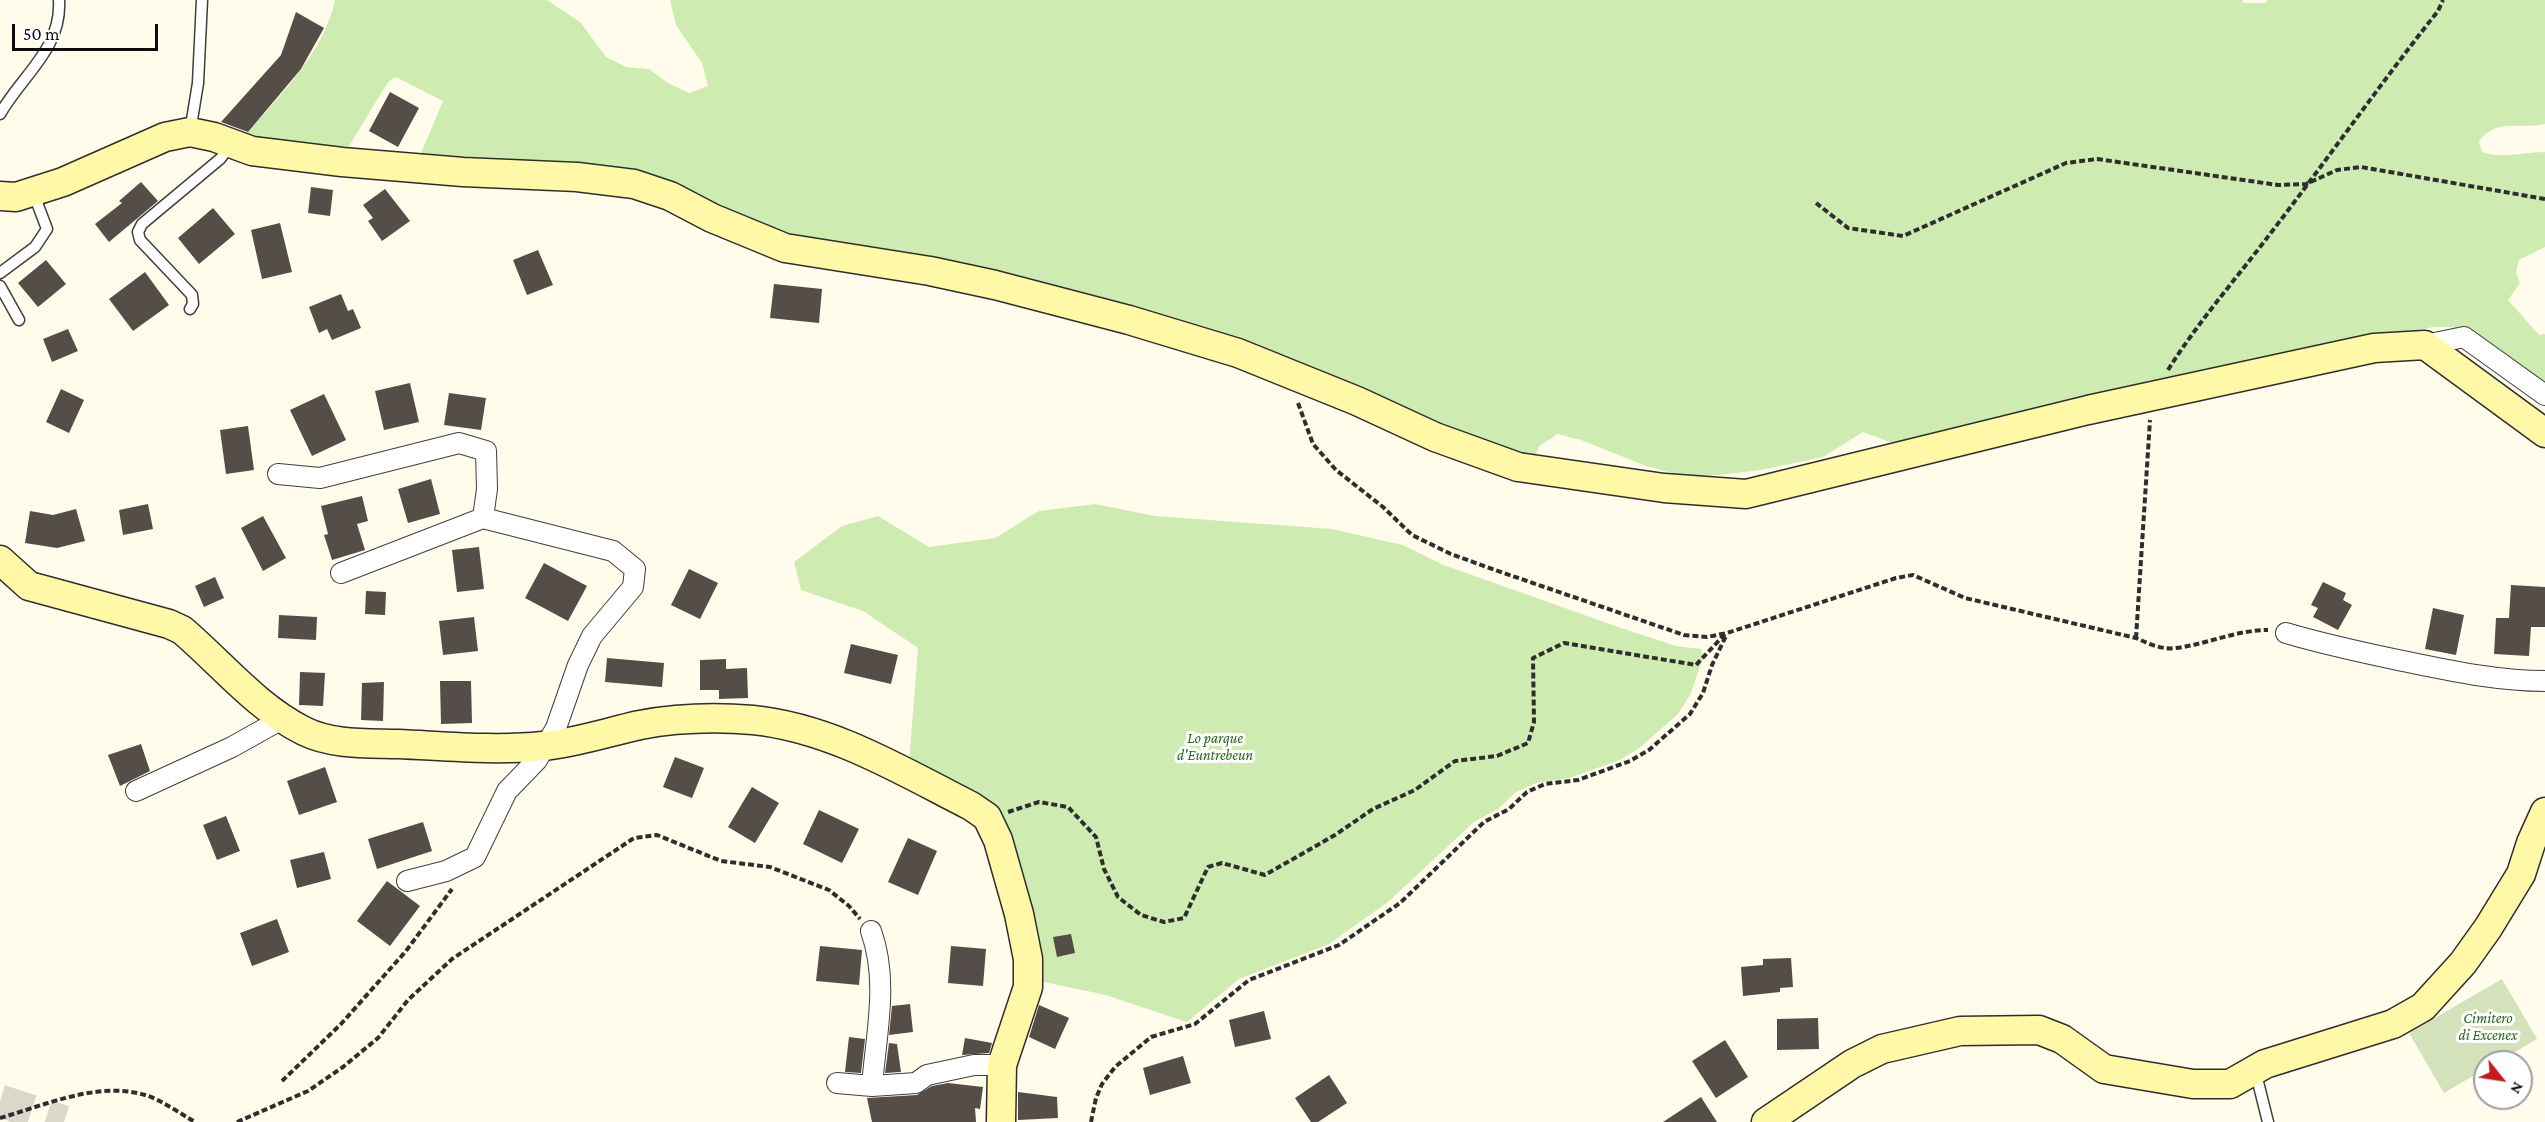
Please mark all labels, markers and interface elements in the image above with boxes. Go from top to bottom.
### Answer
scale bar [15,12,160,50]
text: 50 m [23,24,60,44]
park label: Lo parque d'Euntrebeun [1177,729,1253,764]
park label: Cimitero di Excenex [2459,1009,2517,1044]
north arrow [2473,1050,2533,1110]
text: N [2507,1079,2527,1097]

